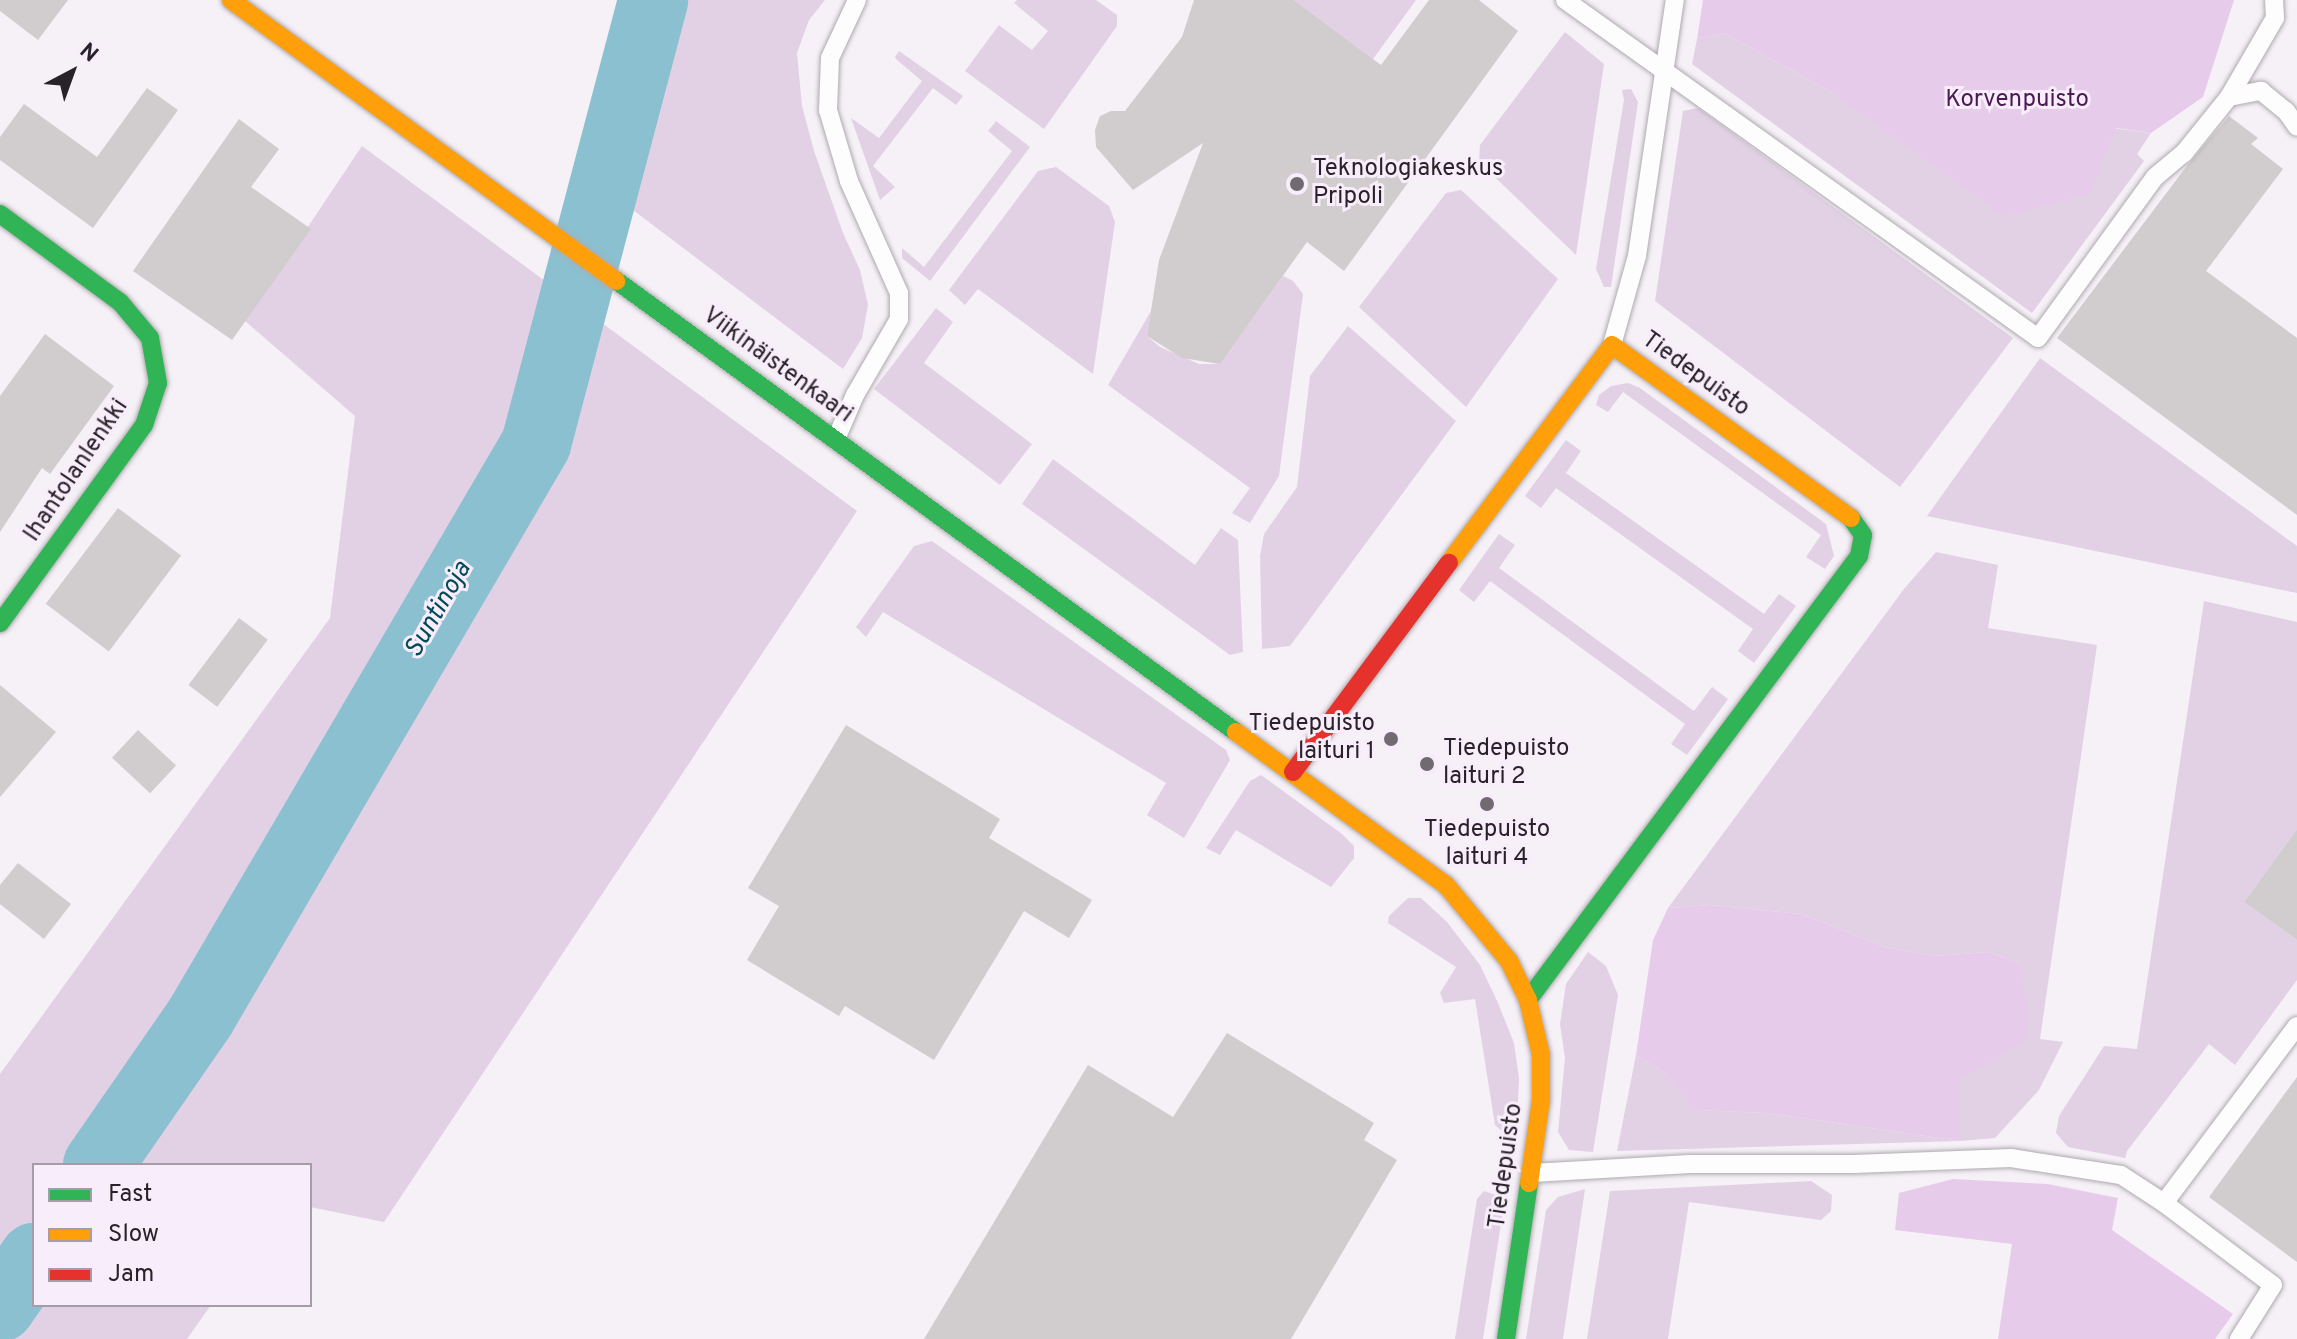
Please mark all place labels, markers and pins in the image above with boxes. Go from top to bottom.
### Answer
place label: Teknologiakeskus Pripoli [1313,156,1503,212]
marker: Teknologiakeskus Pripoli [1288,175,1306,193]
place label: Tiedepuisto laituri 1 [1249,711,1375,767]
marker: Tiedepuisto laituri 1 [1382,730,1400,748]
place label: Tiedepuisto laituri 2 [1443,736,1569,792]
marker: Tiedepuisto laituri 2 [1418,755,1436,773]
marker: Tiedepuisto laituri 4 [1478,795,1496,813]
place label: Tiedepuisto laituri 4 [1424,817,1550,873]

